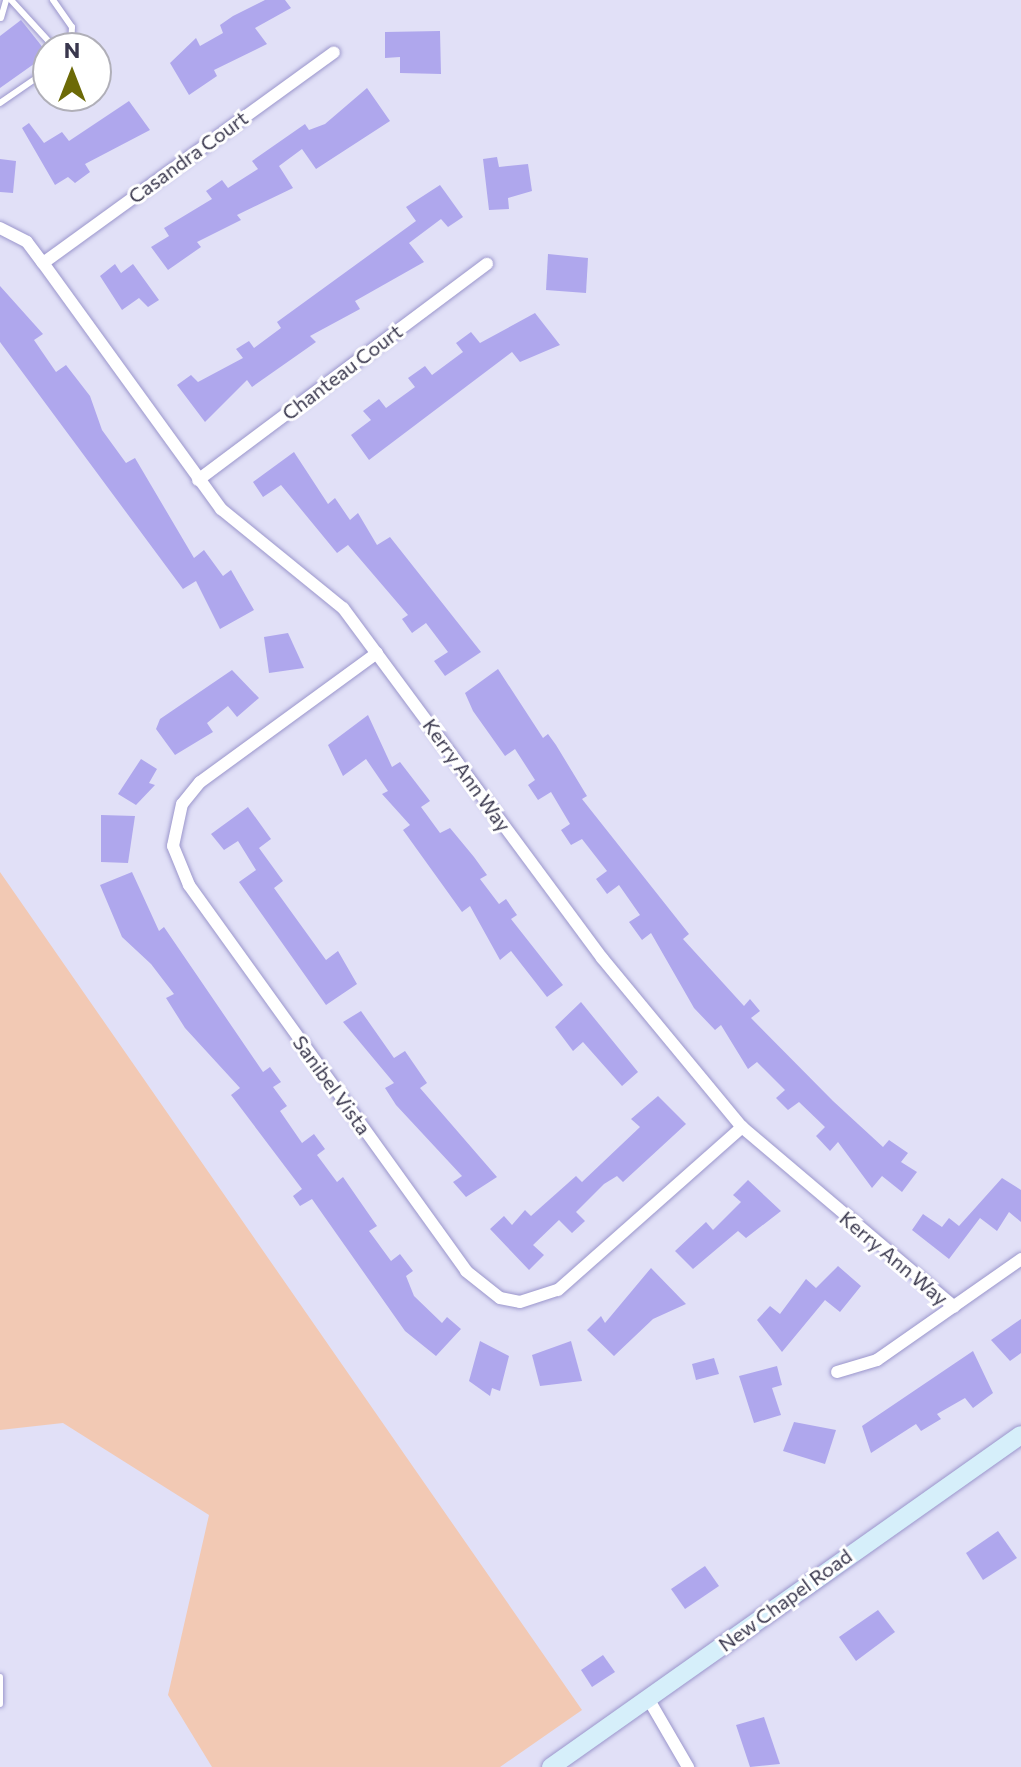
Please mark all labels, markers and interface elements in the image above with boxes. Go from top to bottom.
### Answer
north arrow [32,32,112,112]
text: N [64,36,80,63]
street label: Casandra Court [124,106,252,208]
street label: Chanteau Court [277,319,407,425]
street label: Kerry Ann Way [418,714,516,836]
street label: Sanibel Vista [288,1031,376,1139]
street label: Kerry Ann Way [835,1206,953,1310]
street label: New Chapel Road [714,1544,856,1656]

